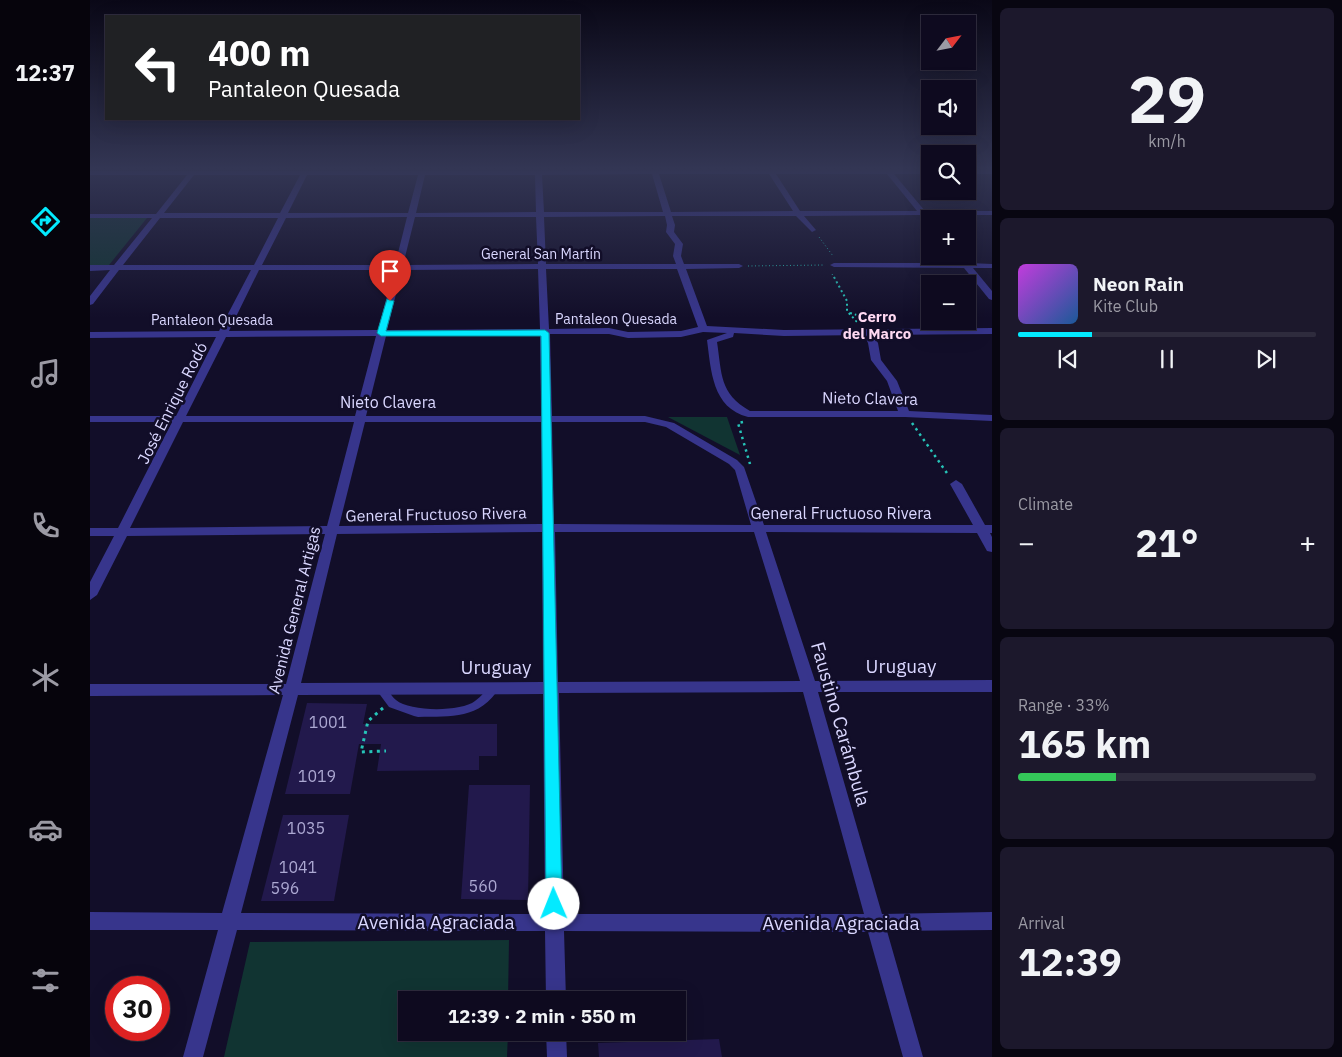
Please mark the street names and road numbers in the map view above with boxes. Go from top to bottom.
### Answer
street label: General San Martín [481,245,601,263]
street label: Pantaleon Quesada [555,310,678,328]
street label: Pantaleon Quesada [151,311,274,329]
street label: José Enrique Rodó [133,339,211,467]
street label: Nieto Clavera [822,387,919,409]
street label: Nieto Clavera [340,392,436,412]
street label: General Fructuoso Rivera [345,502,527,526]
street label: General Fructuoso Rivera [750,503,932,523]
street label: Avenida General Artigas [263,524,325,696]
street label: Faustino Carámbula [806,639,876,809]
street label: Uruguay [866,654,937,678]
street label: Uruguay [461,655,532,679]
street label: Avenida Agraciada [357,910,515,934]
street label: Avenida Agraciada [762,911,920,935]

